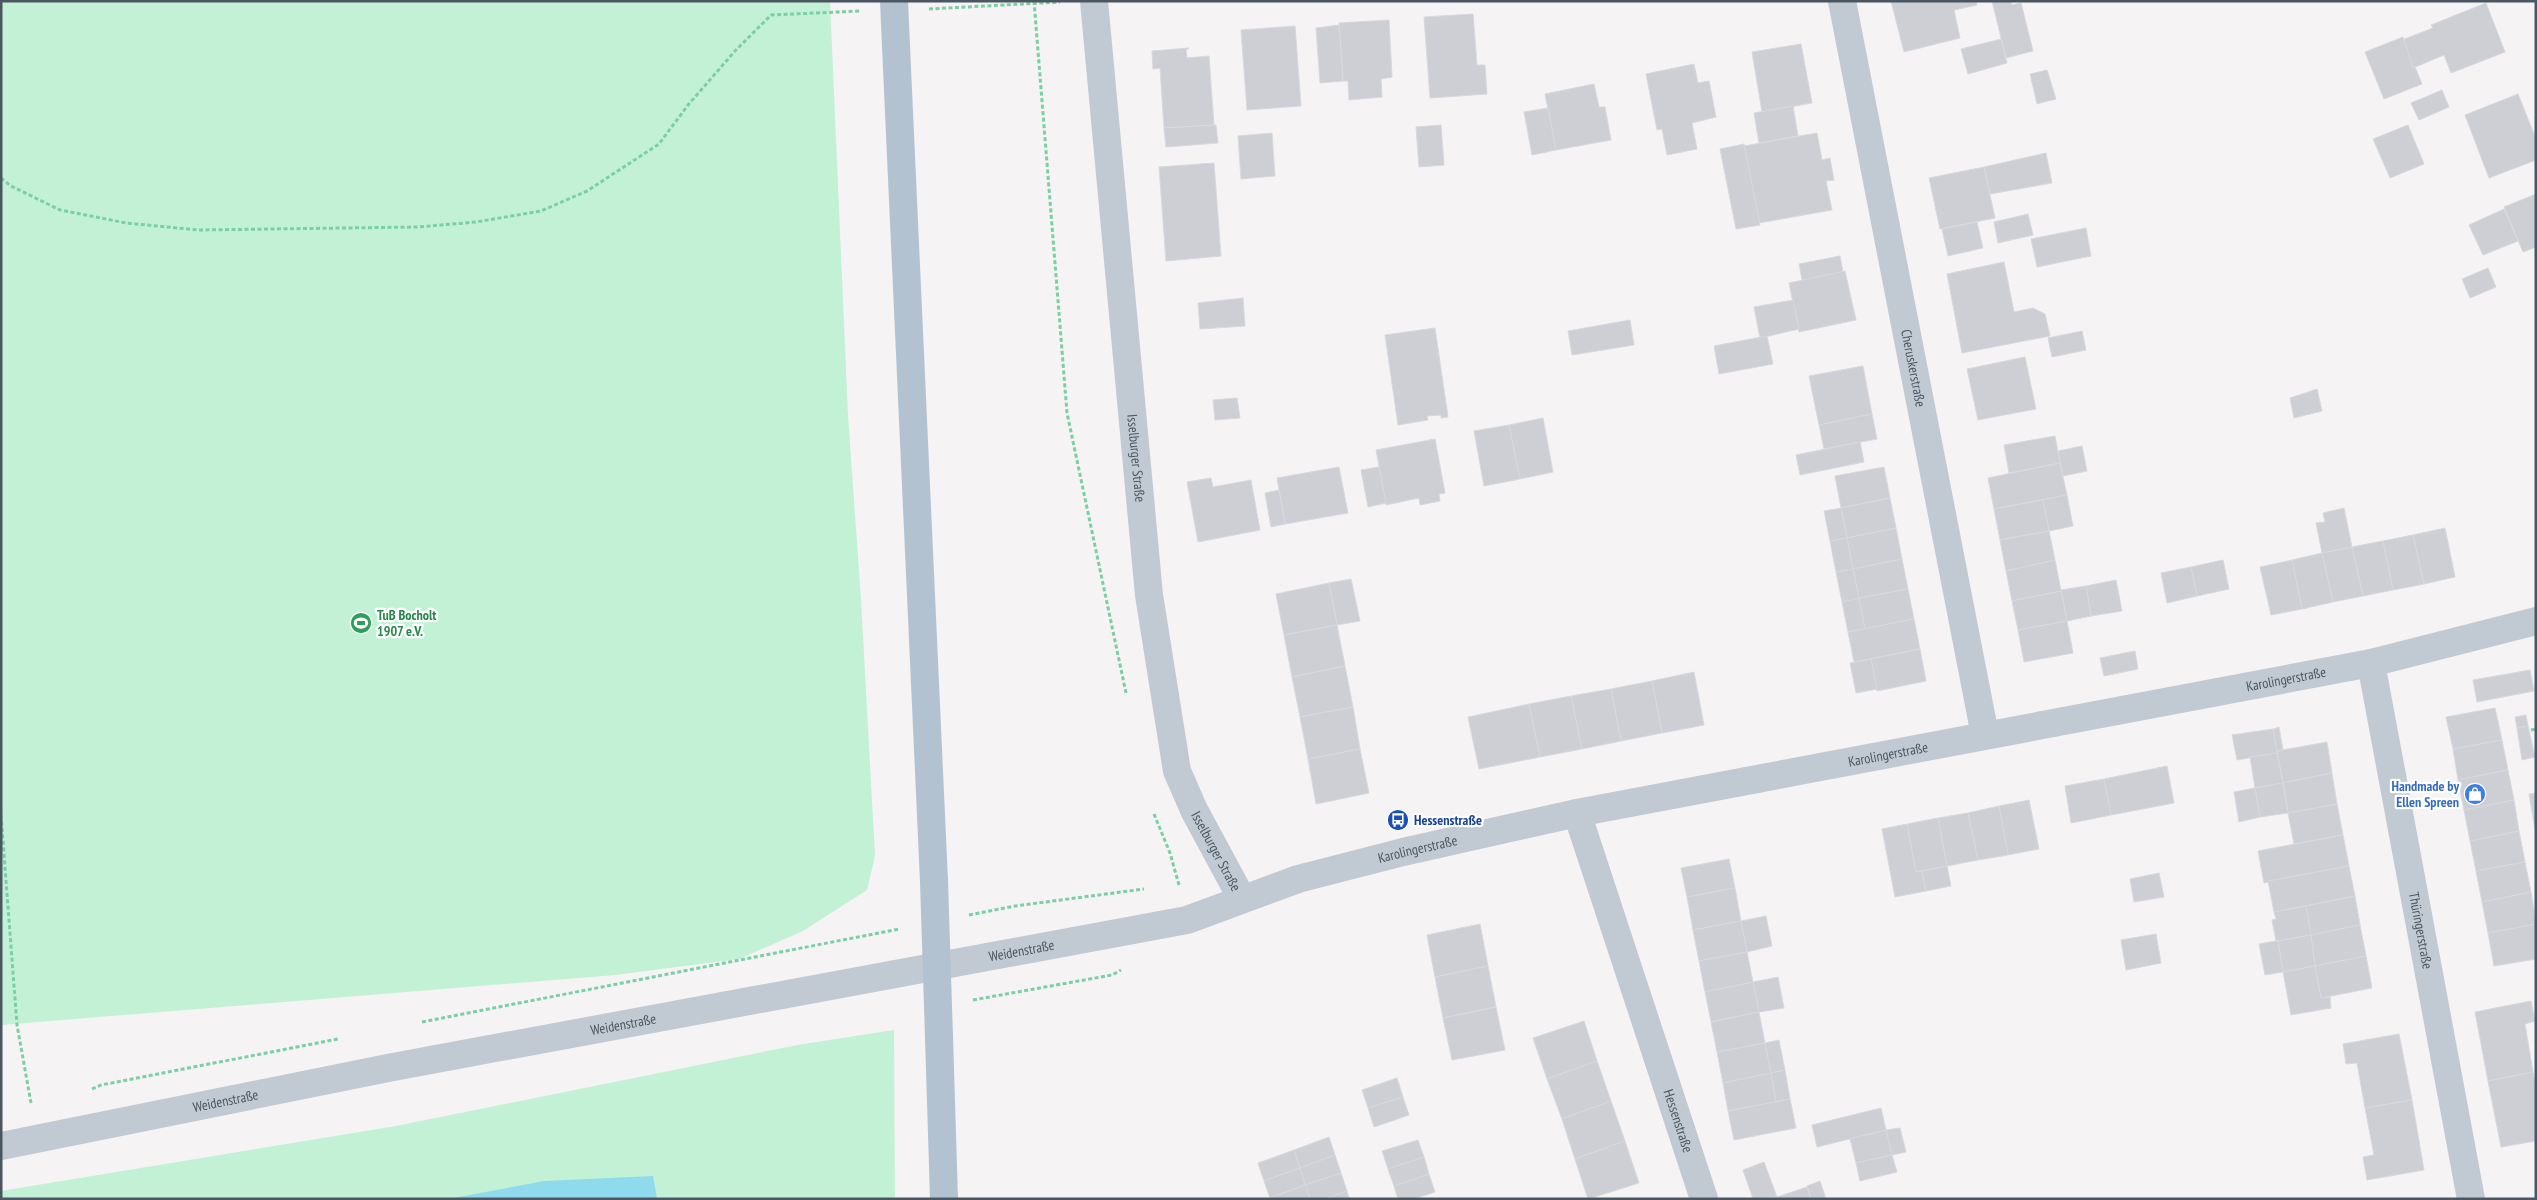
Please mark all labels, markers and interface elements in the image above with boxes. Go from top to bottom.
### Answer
street label: Cheruskerstraße [1897,328,1930,409]
street label: Isselburger Straße [1123,413,1149,503]
place label: TuB Bocholt 1907 e.V. [377,606,436,640]
sports icon: TuB Bocholt 1907 e.V. [349,611,373,635]
street label: Karolingerstraße [2245,663,2328,695]
street label: Karolingerstraße [1847,738,1930,771]
place label: Handmade by Ellen Spreen [2391,777,2459,811]
shop icon: Handmade by Ellen Spreen [2463,782,2487,806]
street label: Isselburger Straße [1187,808,1245,894]
bus stop icon: Hessenstraße [1386,808,1410,832]
place label: Hessenstraße [1414,811,1482,829]
street label: Karolingerstraße [1376,831,1459,867]
street label: Thüringerstraße [2405,890,2437,971]
street label: Weidenstraße [987,936,1056,966]
street label: Weidenstraße [589,1009,658,1039]
street label: Weidenstraße [191,1085,260,1116]
street label: Hessenstraße [1659,1087,1697,1155]

